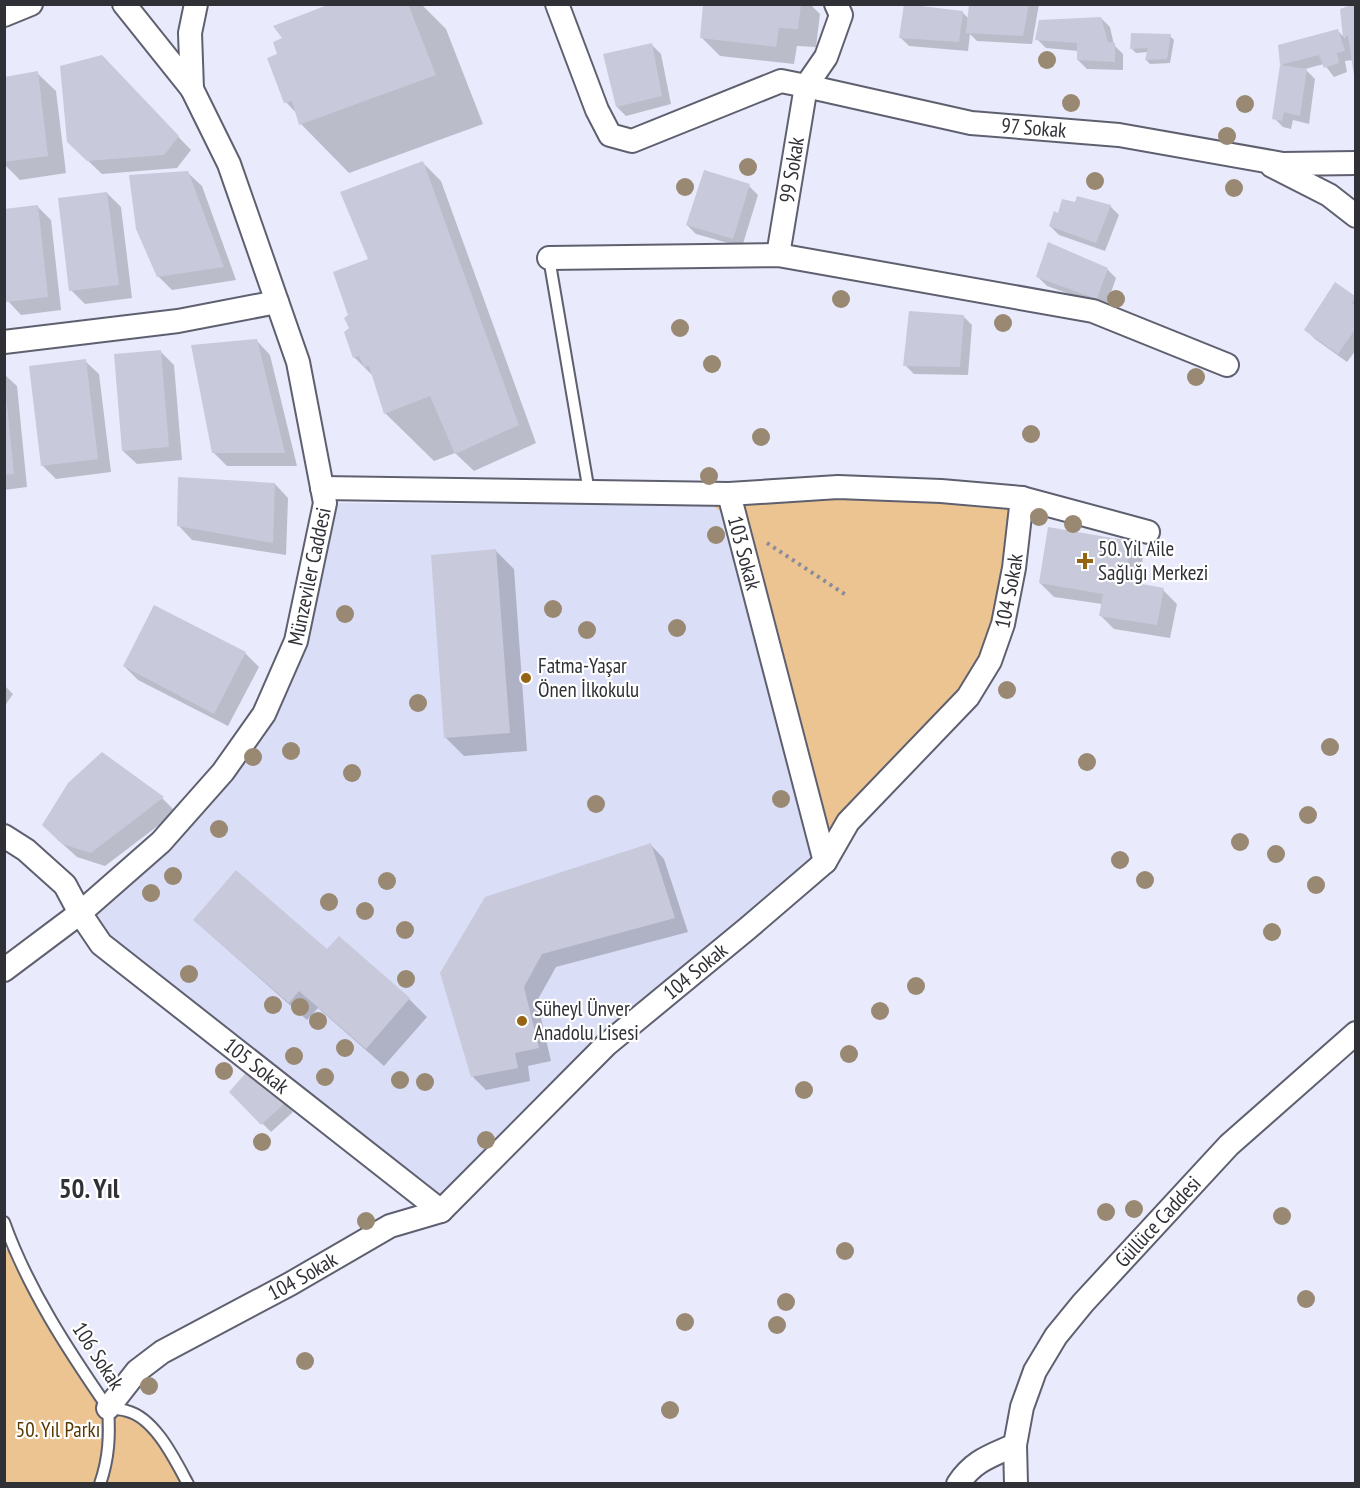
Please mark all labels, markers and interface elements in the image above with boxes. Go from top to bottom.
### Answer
street label: 97 Sokak [1000,111,1067,144]
street label: 99 Sokak [773,135,810,205]
street label: Münzeviler Caddesi [281,505,337,648]
street label: 103 Sokak [722,513,767,593]
place label: 50. Yıl Aile Sağlığı Merkezi [1098,535,1208,586]
street label: 104 Sokak [988,552,1029,631]
marker: 50. Yıl Aile Sağlığı Merkezi [1076,552,1094,570]
place label: Fatma-Yaşar Önen İlkokulu [538,652,639,703]
marker: Fatma-Yaşar Önen İlkokulu [519,671,533,685]
street label: 104 Sokak [657,936,733,1005]
place label: Süheyl Ünver Anadolu Lisesi [534,995,639,1046]
marker: Süheyl Ünver Anadolu Lisesi [515,1014,529,1028]
street label: 105 Sokak [218,1032,295,1099]
street label: Güllüce Caddesi [1109,1170,1207,1273]
district label: 50. Yıl [59,1171,120,1205]
street label: 104 Sokak [263,1246,342,1306]
street label: 106 Sokak [67,1317,130,1395]
park label: 50. Yıl Parkı [16,1416,100,1443]

